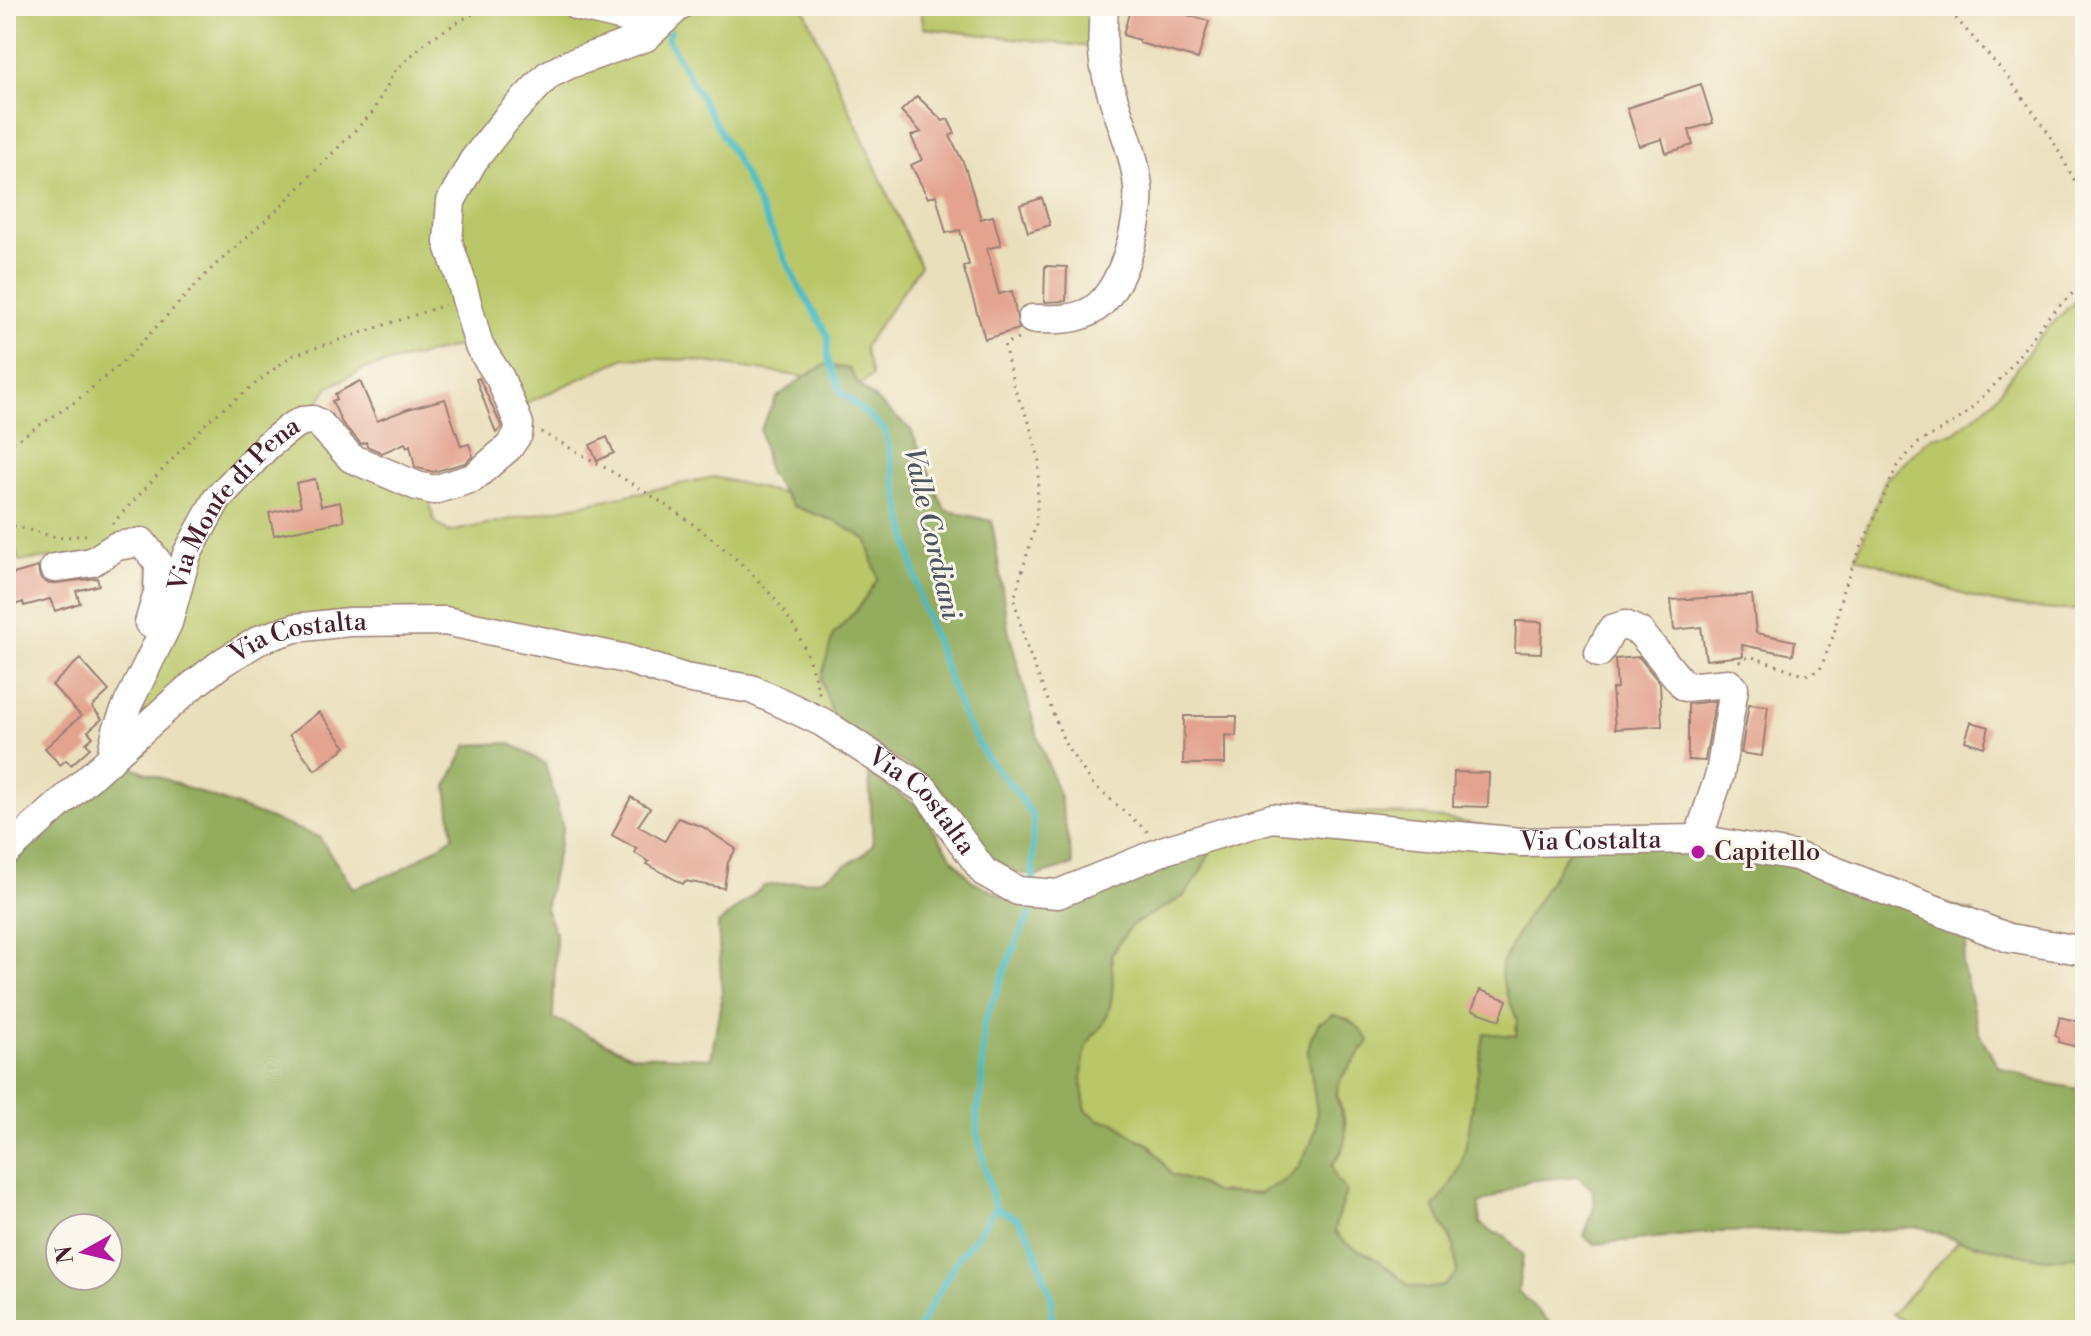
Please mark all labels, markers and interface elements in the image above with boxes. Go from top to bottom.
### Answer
street label: Via Monte di Pena [161,409,306,596]
water label: Valle Cordiani [895,445,969,624]
street label: Via Costalta [223,606,368,671]
street label: Via Costalta [861,740,983,862]
street label: Via Costalta [1519,824,1663,858]
place label: Capitello [1714,836,1820,868]
marker: Capitello [1689,843,1707,861]
north arrow [44,1212,124,1292]
text: N [51,1243,80,1265]

